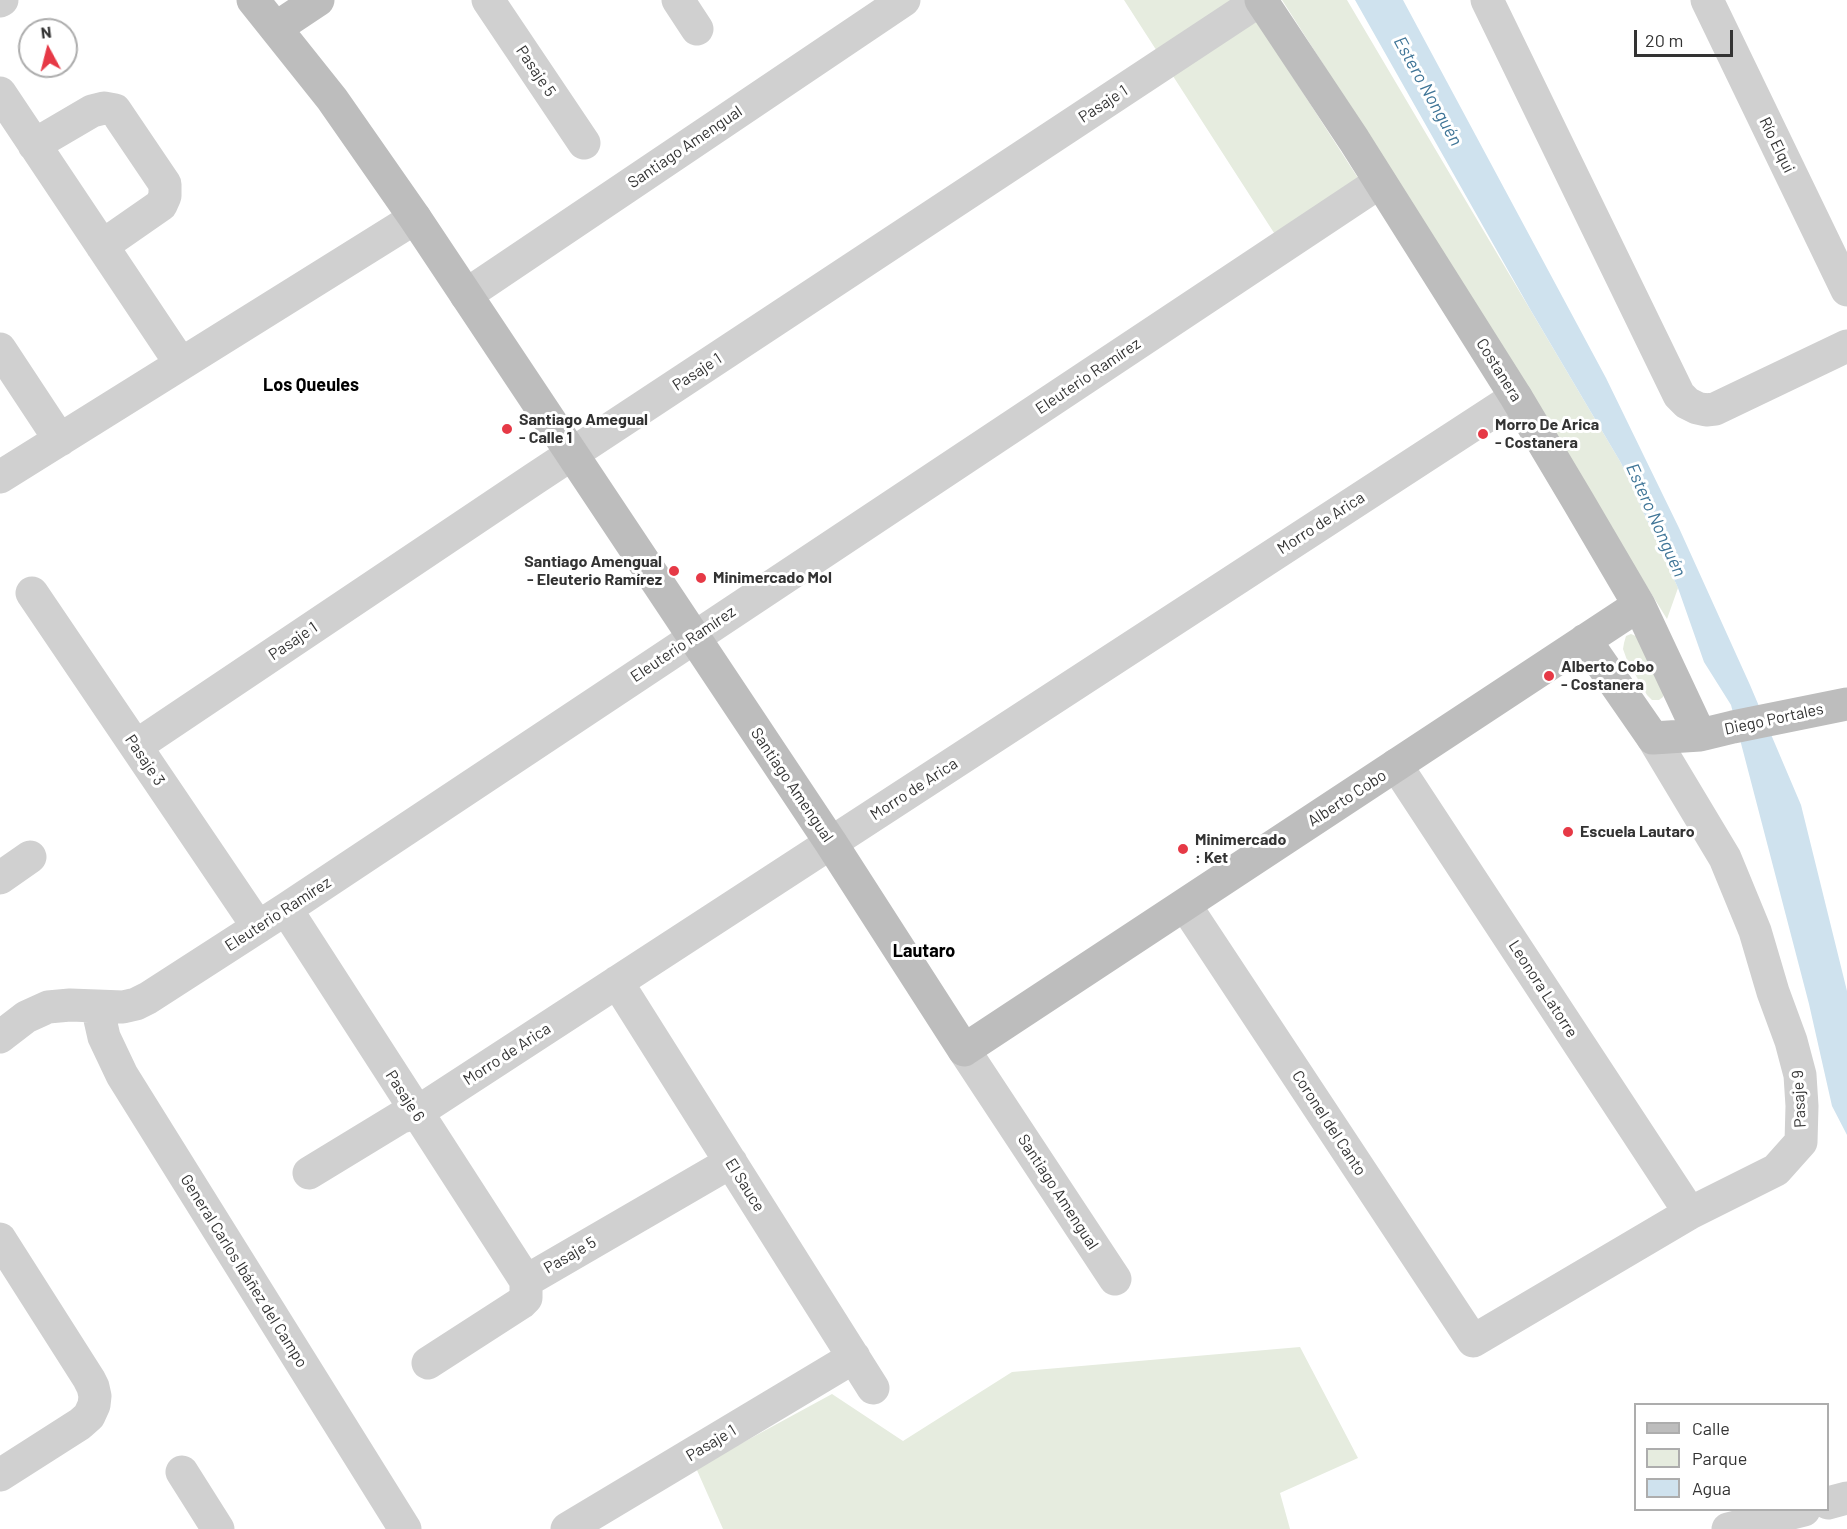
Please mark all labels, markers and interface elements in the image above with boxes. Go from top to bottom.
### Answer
north arrow [18,18,78,78]
scale bar [1637,18,1736,56]
text: N [40,22,52,42]
text: 20 m [1645,29,1683,51]
water label: Estero Nonguén [1389,33,1467,149]
street label: Pasaje 5 [512,42,560,100]
street label: Pasaje 1 [1075,81,1131,127]
street label: Santiago Amengual [624,102,746,192]
street label: Río Elqui [1755,114,1799,176]
street label: Eleuterio Ramírez [1032,334,1144,418]
street label: Costanera [1472,335,1526,405]
street label: Pasaje 1 [669,349,725,395]
district label: Los Queules [263,374,359,396]
place label: Santiago Amegual - Calle 1 [519,410,648,448]
place label: Morro De Arica - Costanera [1495,415,1599,453]
marker: Santiago Amegual - Calle 1 [500,422,514,436]
marker: Morro De Arica - Costanera [1476,427,1490,441]
water label: Estero Nonguén [1621,460,1691,580]
street label: Morro de Arica [1274,488,1368,558]
place label: Santiago Amengual - Eleuterio Ramírez [524,552,662,590]
marker: Santiago Amengual - Eleuterio Ramírez [667,564,681,578]
place label: Minimercado Mol [713,568,832,588]
marker: Minimercado Mol [694,571,708,585]
street label: Eleuterio Ramírez [627,602,739,686]
street label: Pasaje 1 [265,618,321,664]
place label: Alberto Cobo - Costanera [1561,657,1654,695]
marker: Alberto Cobo - Costanera [1542,669,1556,683]
street label: Diego Portales [1723,699,1825,739]
street label: Santiago Amengual [747,724,837,846]
street label: Pasaje 3 [121,731,169,789]
street label: Morro de Arica [867,754,961,824]
street label: Alberto Cobo [1304,765,1390,831]
place label: Escuela Lautaro [1580,822,1695,842]
marker: Escuela Lautaro [1561,825,1575,839]
place label: Minimercado : Ket [1195,830,1286,868]
marker: Minimercado : Ket [1176,842,1190,856]
street label: Eleuterio Ramírez [221,873,335,955]
street label: Leonora Latorre [1504,937,1582,1041]
district label: Lautaro [893,940,955,962]
street label: Morro de Arica [460,1019,554,1089]
street label: Pasaje 6 [381,1067,429,1125]
street label: Coronel del Canto [1288,1067,1370,1179]
street label: Pasaje 9 [1788,1070,1810,1128]
street label: Santiago Amengual [1014,1131,1102,1253]
street label: El Sauce [721,1155,769,1215]
street label: General Carlos Ibáñez del Campo [176,1171,312,1371]
street label: Pasaje 5 [540,1232,600,1278]
legend [1634,1403,1829,1511]
text: Calle [1692,1417,1730,1439]
street label: Pasaje 1 [683,1421,739,1465]
text: Parque [1692,1447,1747,1469]
text: Agua [1692,1477,1731,1499]

